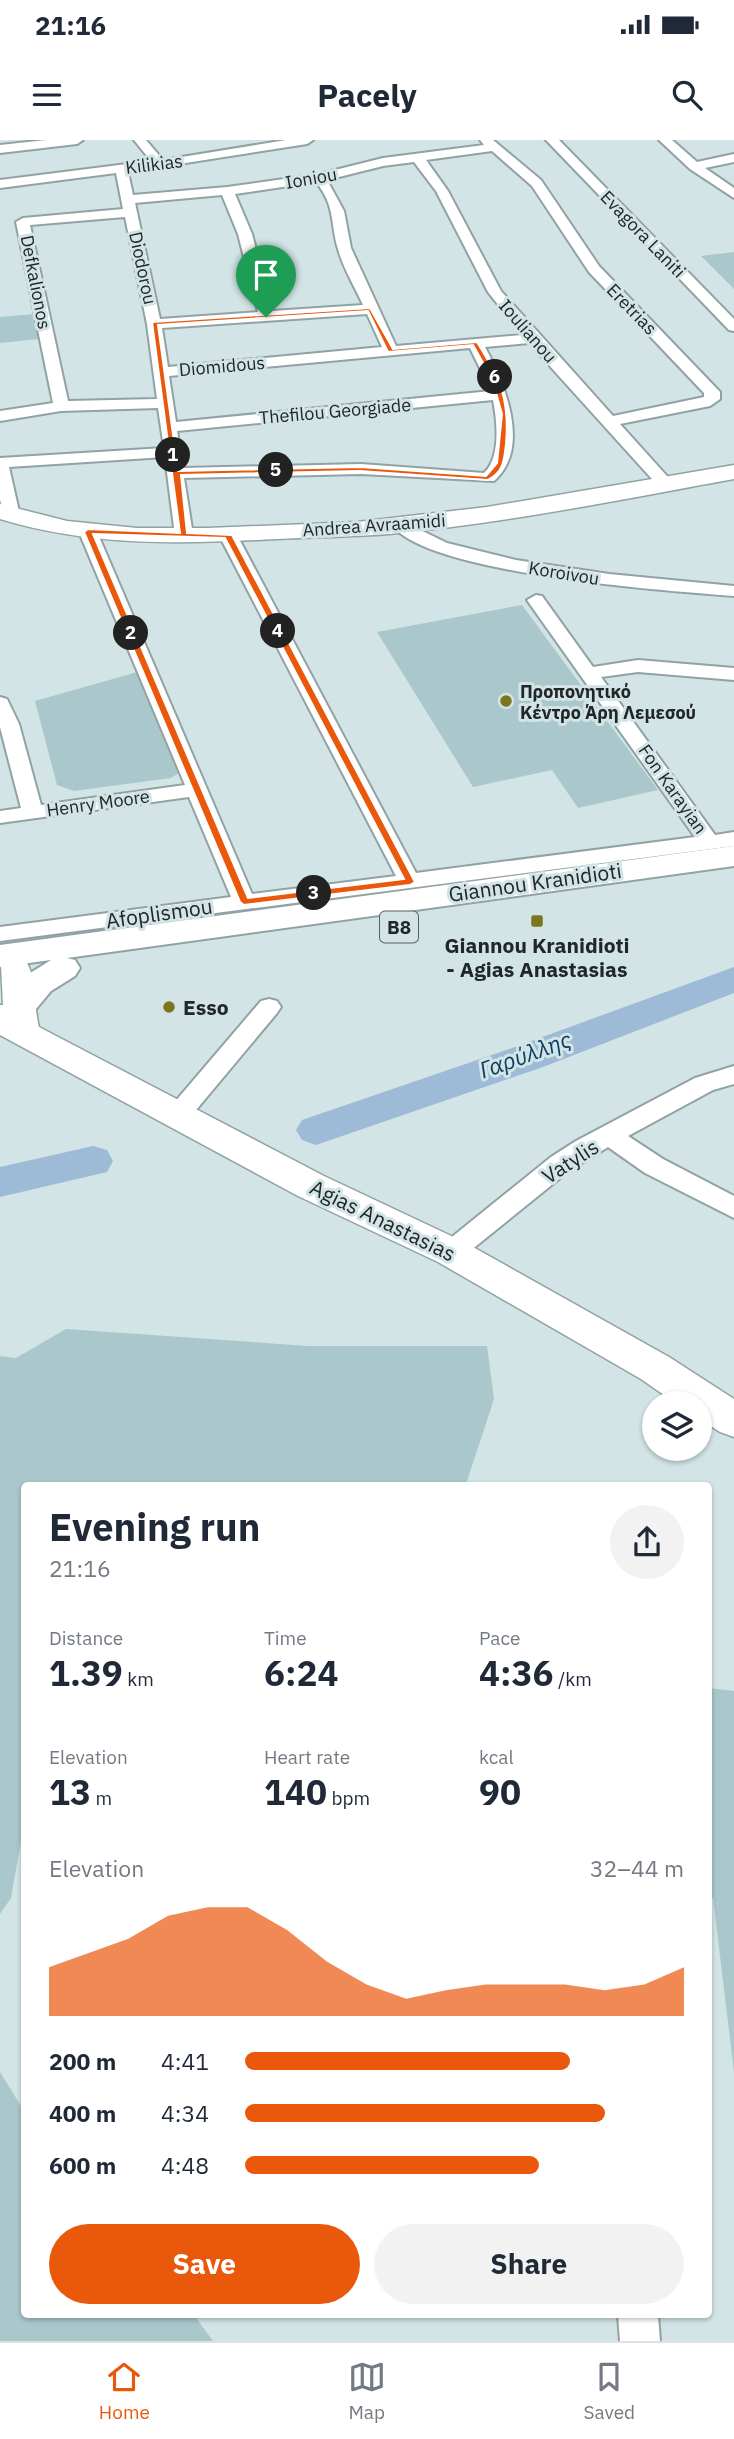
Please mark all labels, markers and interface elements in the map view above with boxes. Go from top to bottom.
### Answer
text: 21:16 [35,8,106,42]
text: Pacely [317,74,417,116]
icon: menu [28,76,66,114]
icon: search [668,76,706,114]
street label: Kilikias [124,149,184,179]
street label: Ioniou [283,162,339,194]
street label: Evagora Laniti [596,185,690,283]
street label: Diodorou [124,229,162,307]
street label: Defkalionos [16,233,56,331]
pin [236,245,296,317]
icon: arrive [247,256,285,294]
street label: Eretrias [602,278,662,340]
street label: Ioulianou [494,294,562,368]
street label: Diomidous [178,351,266,381]
pin: 6 [477,359,512,394]
text: 6 [489,364,500,388]
street label: Thefilou Georgiade [258,393,412,429]
pin: 1 [156,438,190,472]
text: 1 [167,442,178,466]
pin: 5 [258,452,294,488]
text: 5 [270,457,281,481]
street label: Andrea Avraamidi [302,509,446,541]
street label: Koroivou [527,556,601,590]
pin: 4 [260,614,296,648]
pin: 2 [114,616,148,650]
text: 4 [272,618,283,642]
text: 2 [125,620,136,644]
place label: Προπονητικό Κέντρο Άρη Λεμεσού [520,680,696,724]
marker: Προπονητικό Κέντρο Άρη Λεμεσού [498,693,514,709]
street label: Fon Karayian [634,740,712,838]
street label: Henry Moore [45,784,151,822]
street label: Giannou Kranidioti [447,856,623,908]
pin: 3 [296,876,332,910]
text: 3 [308,880,319,904]
street label: Afoplismou [104,892,214,934]
road number: B8 [380,912,418,942]
marker: Giannou Kranidioti - Agias Anastasias [529,913,545,929]
place label: Giannou Kranidioti - Agias Anastasias [444,931,630,983]
place label: Esso [183,993,229,1021]
marker: Esso [161,999,177,1015]
water label: Γαρύλλης [475,1023,575,1084]
street label: Vatylis [536,1132,604,1190]
street label: Agias Anastasias [306,1173,460,1267]
map controls [642,1391,712,1461]
button: layers [642,1391,712,1461]
text: Evening run [49,1502,260,1551]
button: share [610,1505,684,1579]
text: 21:16 [49,1553,111,1583]
text: Distance [49,1626,123,1650]
text: Time [264,1626,307,1650]
text: Pace [479,1626,520,1650]
text: 1.39 [49,1650,123,1696]
text: 6:24 [264,1650,339,1696]
text: 4:36 [479,1650,554,1696]
text: km [123,1667,154,1691]
text: /km [554,1667,592,1691]
text: Elevation [49,1745,128,1769]
text: Heart rate [264,1745,350,1769]
text: kcal [479,1745,514,1769]
text: 13 [49,1769,91,1815]
text: 140 [264,1769,327,1815]
text: 90 [479,1769,521,1815]
text: m [91,1786,112,1810]
text: bpm [327,1786,370,1810]
text: Elevation [49,1853,144,1883]
text: 32–44 m [590,1853,684,1883]
text: 200 m [49,2046,116,2076]
text: 4:41 [161,2046,209,2076]
text: 400 m [49,2098,116,2128]
text: 4:34 [161,2098,209,2128]
text: 600 m [49,2150,116,2180]
text: 4:48 [161,2150,209,2180]
button: Save [49,2224,360,2304]
button: Share [374,2224,684,2304]
tab: Home [99,2358,150,2424]
tab: Map [348,2358,386,2424]
tab: Saved [583,2358,635,2424]

